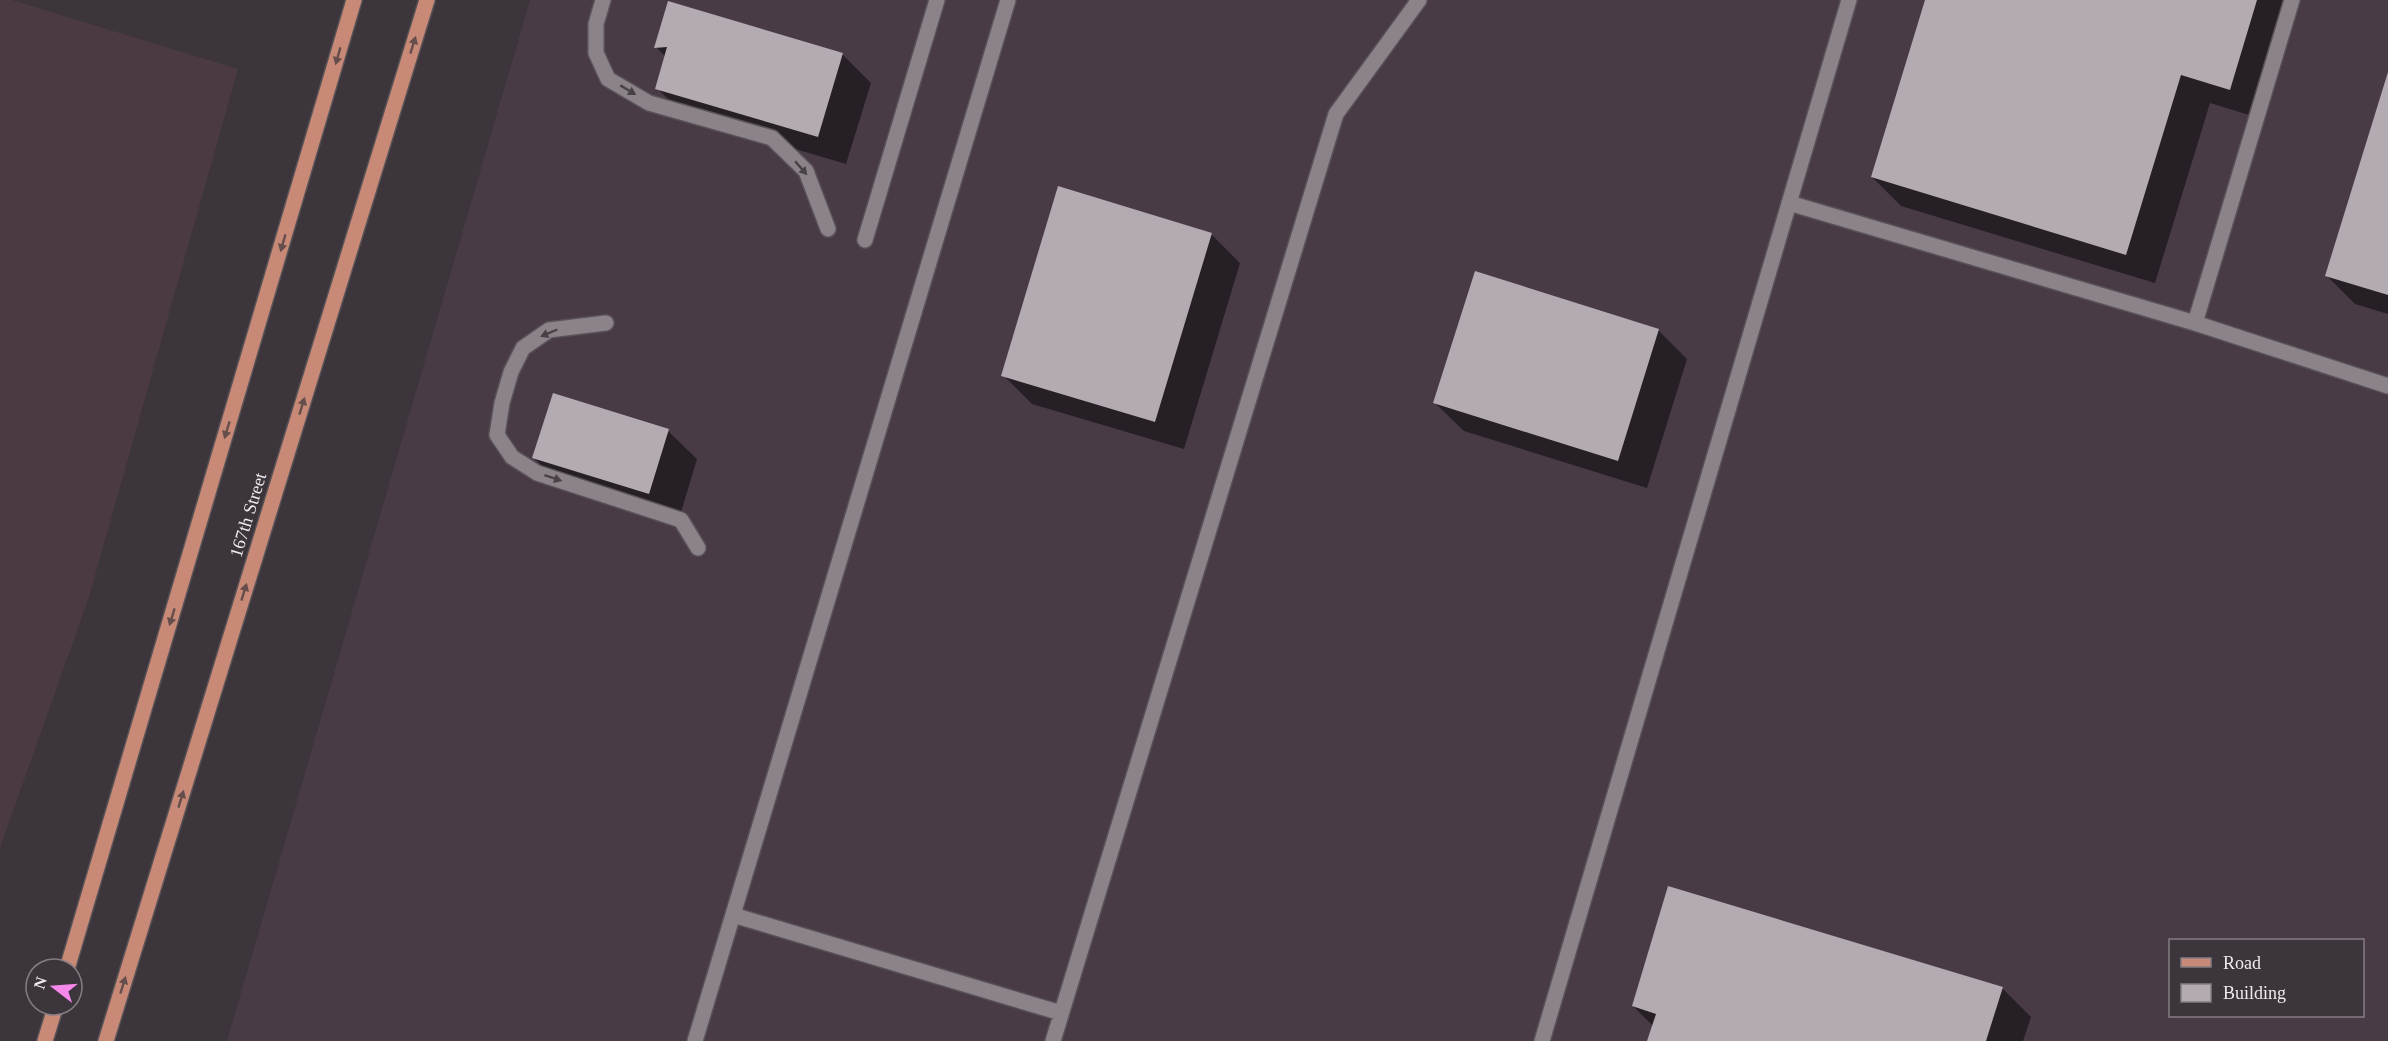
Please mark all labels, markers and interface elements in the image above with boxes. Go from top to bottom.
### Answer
one-way arrow [409,36,418,54]
one-way arrow [333,47,342,65]
one-way arrow [620,85,636,96]
one-way arrow [795,160,808,176]
one-way arrow [278,234,287,252]
one-way arrow [539,328,557,338]
one-way arrow [298,397,307,415]
one-way arrow [222,421,231,439]
street label: 167th Street [226,470,270,560]
one-way arrow [544,474,562,484]
one-way arrow [240,583,249,601]
one-way arrow [167,608,176,626]
one-way arrow [177,790,186,808]
legend [2169,939,2364,1017]
text: Road [2223,953,2261,973]
north arrow [24,957,84,1017]
text: N [30,974,50,991]
one-way arrow [119,976,128,994]
text: Building [2223,983,2286,1003]

